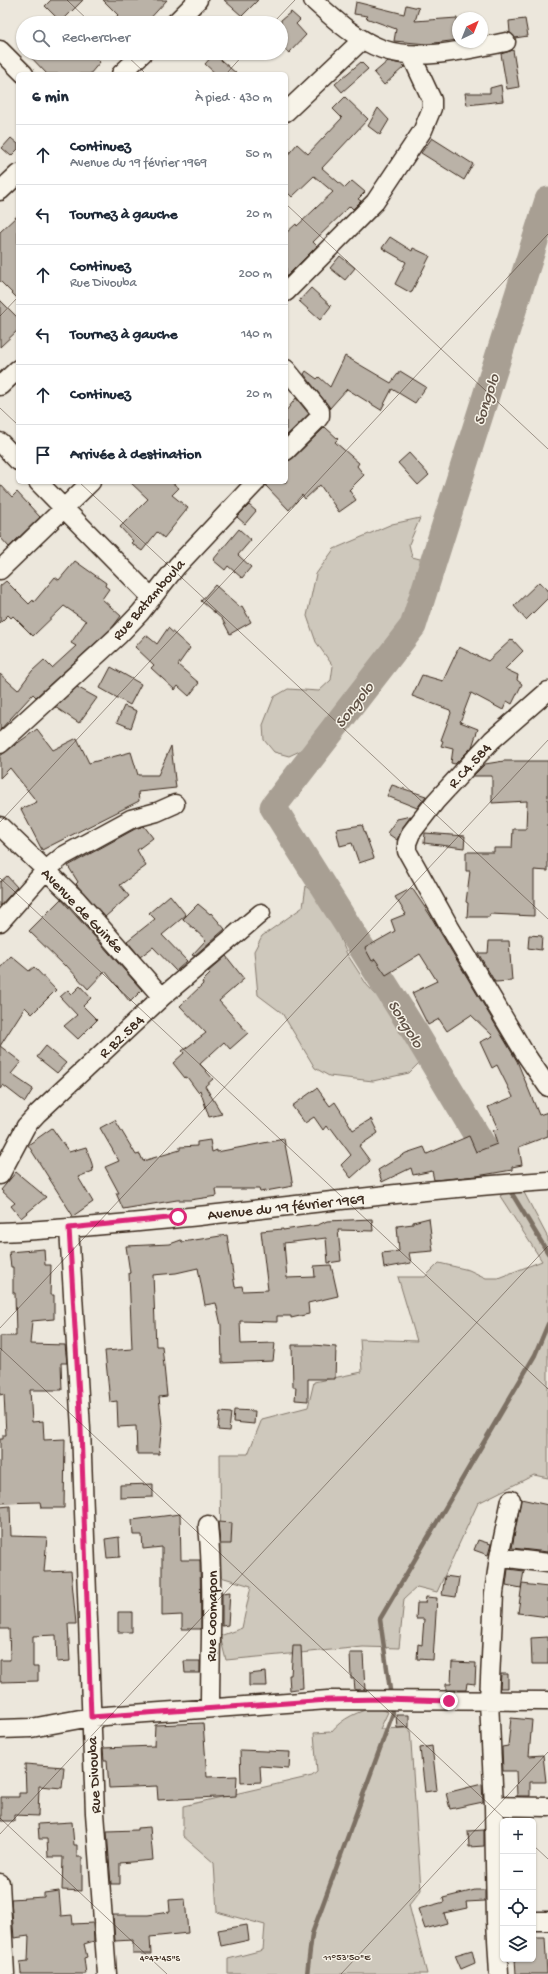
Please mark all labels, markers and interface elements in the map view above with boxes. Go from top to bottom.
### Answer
north arrow [452,12,488,48]
search box [16,16,288,60]
icon: search [30,27,52,49]
text: Rechercher [62,29,130,47]
text: 6 min [32,88,68,108]
text: À pied · 430 m [195,91,272,106]
text: Continuez [70,138,131,156]
icon: ahead [32,144,54,166]
text: 50 m [245,147,272,162]
text: Avenue du 19 février 1969 [70,156,207,171]
icon: left [32,204,54,226]
text: Tournez à gauche [70,206,178,224]
text: 20 m [246,207,272,222]
text: Continuez [70,258,131,276]
icon: ahead [32,264,54,286]
text: 200 m [239,267,272,282]
text: Rue Divouba [70,276,137,291]
icon: left [32,324,54,346]
text: Tournez à gauche [70,326,178,344]
text: 140 m [241,327,272,342]
water label: Songolo [471,371,506,428]
icon: ahead [32,384,54,406]
text: Continuez [70,386,131,404]
text: 20 m [246,387,272,402]
icon: arrive [32,444,54,466]
text: Arrivée à destination [70,446,201,464]
street label: Rue Batamboula [109,556,190,645]
water label: Songolo [332,679,380,733]
street label: R.C4.584 [445,740,496,793]
street label: Avenue de Guinée [36,865,127,958]
water label: Songolo [382,998,426,1053]
street label: R.B2.584 [96,1012,149,1063]
street label: Avenue du 19 février 1969 [207,1191,366,1225]
route start [169,1208,187,1226]
street label: Rue Coomapon [203,1570,223,1662]
route end [440,1692,458,1710]
street label: Rue Divouba [84,1735,106,1814]
map controls [500,1818,536,1962]
button: + [500,1818,536,1854]
button: − [500,1854,536,1890]
button: locate [500,1890,536,1926]
button: layers [500,1926,536,1962]
text: 11°53'50"E [323,1952,371,1964]
text: 4°47'45"S [140,1953,181,1965]

